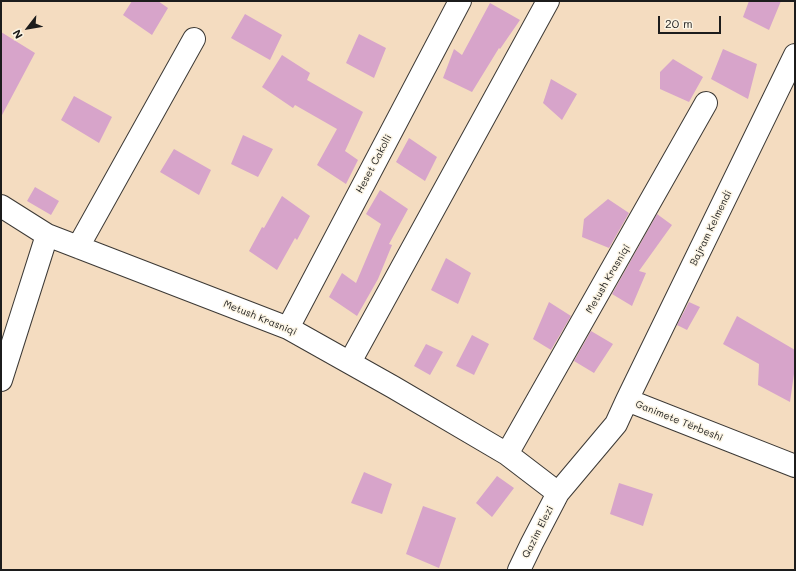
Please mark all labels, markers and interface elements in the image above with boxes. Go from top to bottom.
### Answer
north arrow [8,8,48,48]
scale bar [660,8,723,34]
text: 20 m [665,15,693,31]
text: N [9,27,26,42]
street label: Heset Cakolli [354,133,394,195]
street label: Bajram Kelmendi [688,188,734,268]
street label: Metush Krasniqi [583,242,633,316]
street label: Metush Krasniqi [222,298,298,338]
street label: Ganimete Tërbeshi [634,398,724,444]
street label: Qazim Elezi [520,504,556,560]

